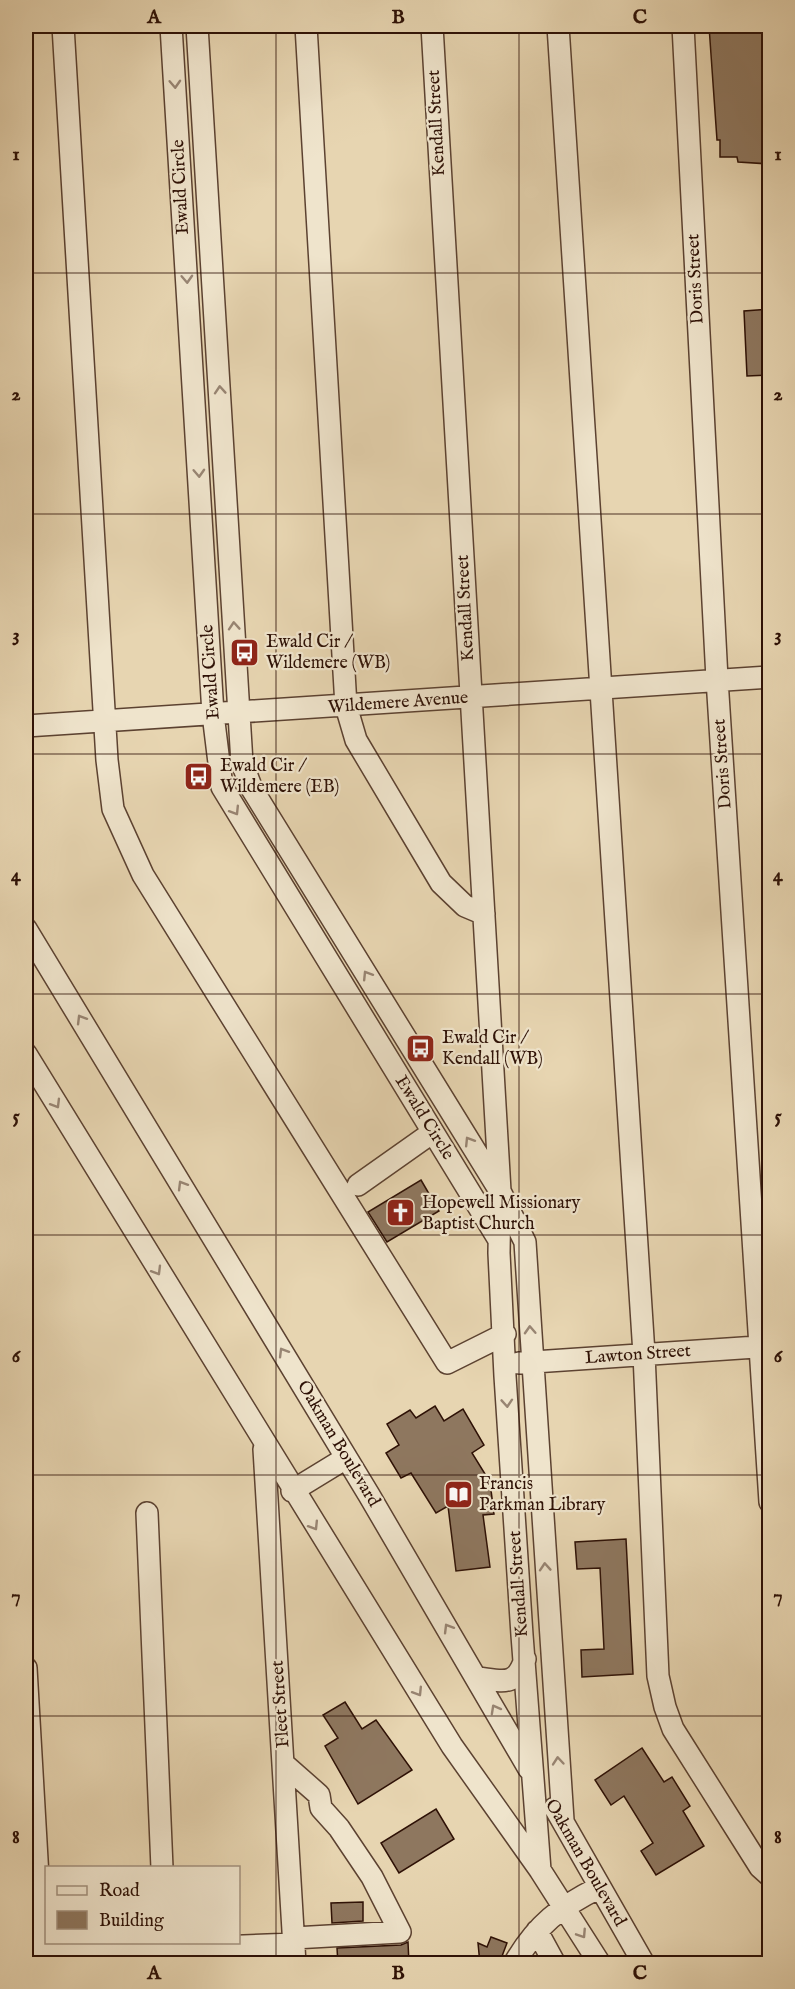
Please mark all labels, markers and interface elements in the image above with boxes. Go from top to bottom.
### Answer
text: A [146,5,162,30]
text: B [391,5,405,30]
text: C [633,5,647,30]
street label: Kendall Street [423,69,451,177]
one-way arrow [168,79,181,88]
street label: Ewald Circle [167,139,195,235]
text: 1 [12,142,20,167]
text: 1 [774,142,782,167]
street label: Doris Street [682,233,710,325]
one-way arrow [180,274,193,283]
text: 2 [11,382,21,407]
text: 2 [773,382,783,407]
one-way arrow [213,385,226,394]
one-way arrow [192,469,205,478]
street label: Kendall Street [452,554,480,662]
one-way arrow [228,622,241,631]
text: 3 [12,623,20,648]
text: 3 [774,623,782,648]
street label: Ewald Circle [196,624,226,720]
place label: Ewald Cir / Wildemere (WB) [266,631,390,675]
bus stop icon: Ewald Cir / Wildemere (WB) [229,636,261,668]
street label: Wildemere Avenue [327,687,469,719]
street label: Doris Street [708,718,738,810]
place label: Ewald Cir / Wildemere (EB) [220,755,339,799]
bus stop icon: Ewald Cir / Wildemere (EB) [183,760,215,792]
one-way arrow [227,805,239,815]
text: 4 [11,863,22,888]
text: 4 [773,863,784,888]
one-way arrow [362,971,374,981]
one-way arrow [76,1015,88,1025]
place label: Ewald Cir / Kendall (WB) [442,1027,543,1071]
bus stop icon: Ewald Cir / Kendall (WB) [405,1032,437,1064]
street label: Ewald Circle [389,1072,459,1164]
one-way arrow [48,1098,60,1108]
text: 5 [12,1104,20,1129]
text: 5 [774,1104,782,1129]
one-way arrow [465,1137,477,1147]
one-way arrow [178,1181,190,1191]
place label: Hopewell Missionary Baptist Church [422,1192,580,1236]
church icon: Hopewell Missionary Baptist Church [385,1197,417,1229]
one-way arrow [150,1265,162,1275]
one-way arrow [524,1326,537,1335]
street label: Lawton Street [584,1340,692,1370]
text: 6 [12,1344,22,1369]
text: 6 [774,1344,784,1369]
one-way arrow [278,1348,290,1358]
street label: Oakman Boulevard [291,1377,385,1512]
one-way arrow [500,1399,513,1408]
place label: Francis Parkman Library [479,1473,606,1517]
library icon: Francis Parkman Library [442,1478,474,1510]
one-way arrow [307,1520,319,1530]
street label: Kendall Street [504,1530,534,1638]
one-way arrow [539,1562,552,1571]
text: 7 [11,1584,21,1609]
text: 7 [773,1584,783,1609]
one-way arrow [444,1624,455,1634]
street label: Fleet Street [266,1659,296,1749]
one-way arrow [410,1686,422,1696]
one-way arrow [491,1704,503,1715]
one-way arrow [551,1757,564,1766]
street label: Oakman Boulevard [539,1795,631,1931]
text: 8 [12,1825,20,1850]
text: 8 [774,1825,782,1850]
legend [45,1866,240,1944]
text: Road [99,1880,140,1903]
text: Building [99,1910,164,1933]
one-way arrow [574,1928,586,1938]
text: A [146,1961,162,1986]
text: B [391,1961,405,1986]
text: C [633,1961,647,1986]

